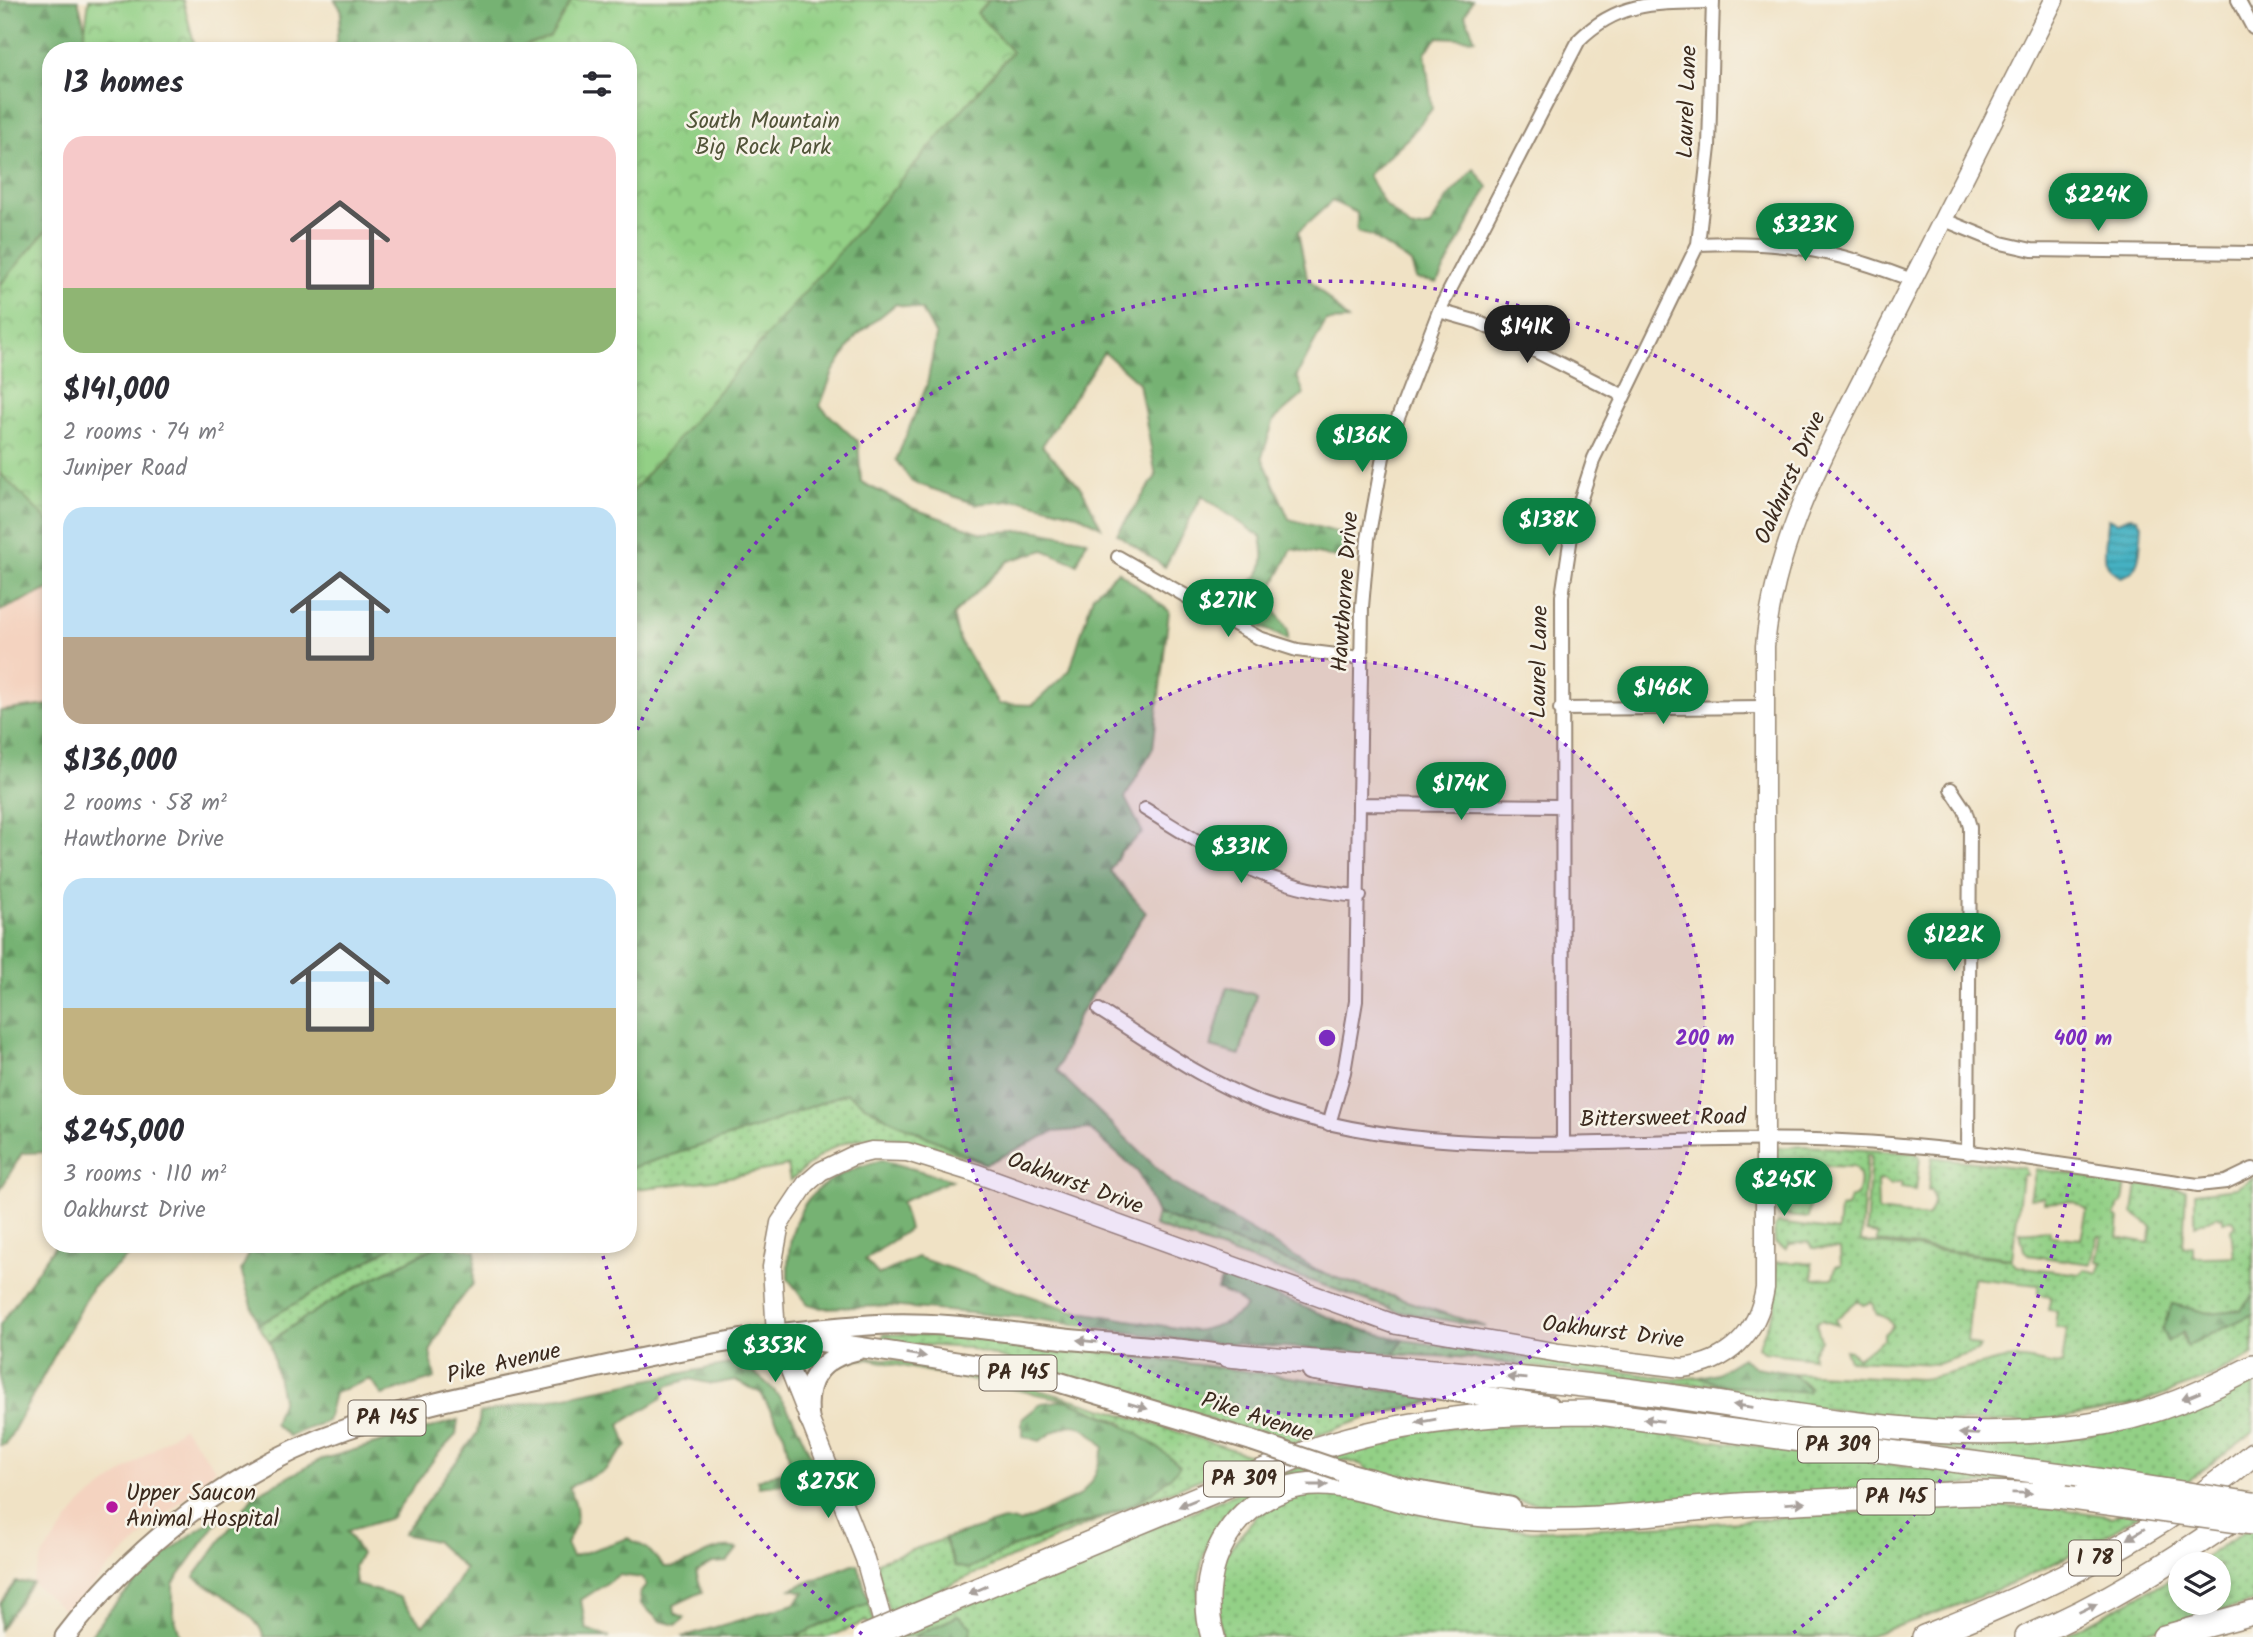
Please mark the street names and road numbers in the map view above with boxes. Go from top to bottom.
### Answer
street label: Laurel Lane [1668,45,1708,159]
street label: Oakhurst Drive [1746,406,1836,550]
street label: Hawthorne Drive [1322,511,1370,673]
street label: Laurel Lane [1521,605,1559,719]
street label: Bittersweet Road [1580,1100,1747,1138]
street label: Oakhurst Drive [1002,1143,1148,1225]
street label: Oakhurst Drive [1540,1306,1686,1360]
street label: Pike Avenue [443,1333,565,1395]
road number: PA 145 [979,1356,1056,1390]
street label: Pike Avenue [1196,1383,1318,1453]
road number: PA 145 [348,1400,426,1436]
road number: PA 309 [1798,1428,1878,1462]
road number: PA 309 [1204,1462,1284,1496]
road number: PA 145 [1857,1480,1934,1514]
road number: I 78 [2069,1540,2121,1576]

